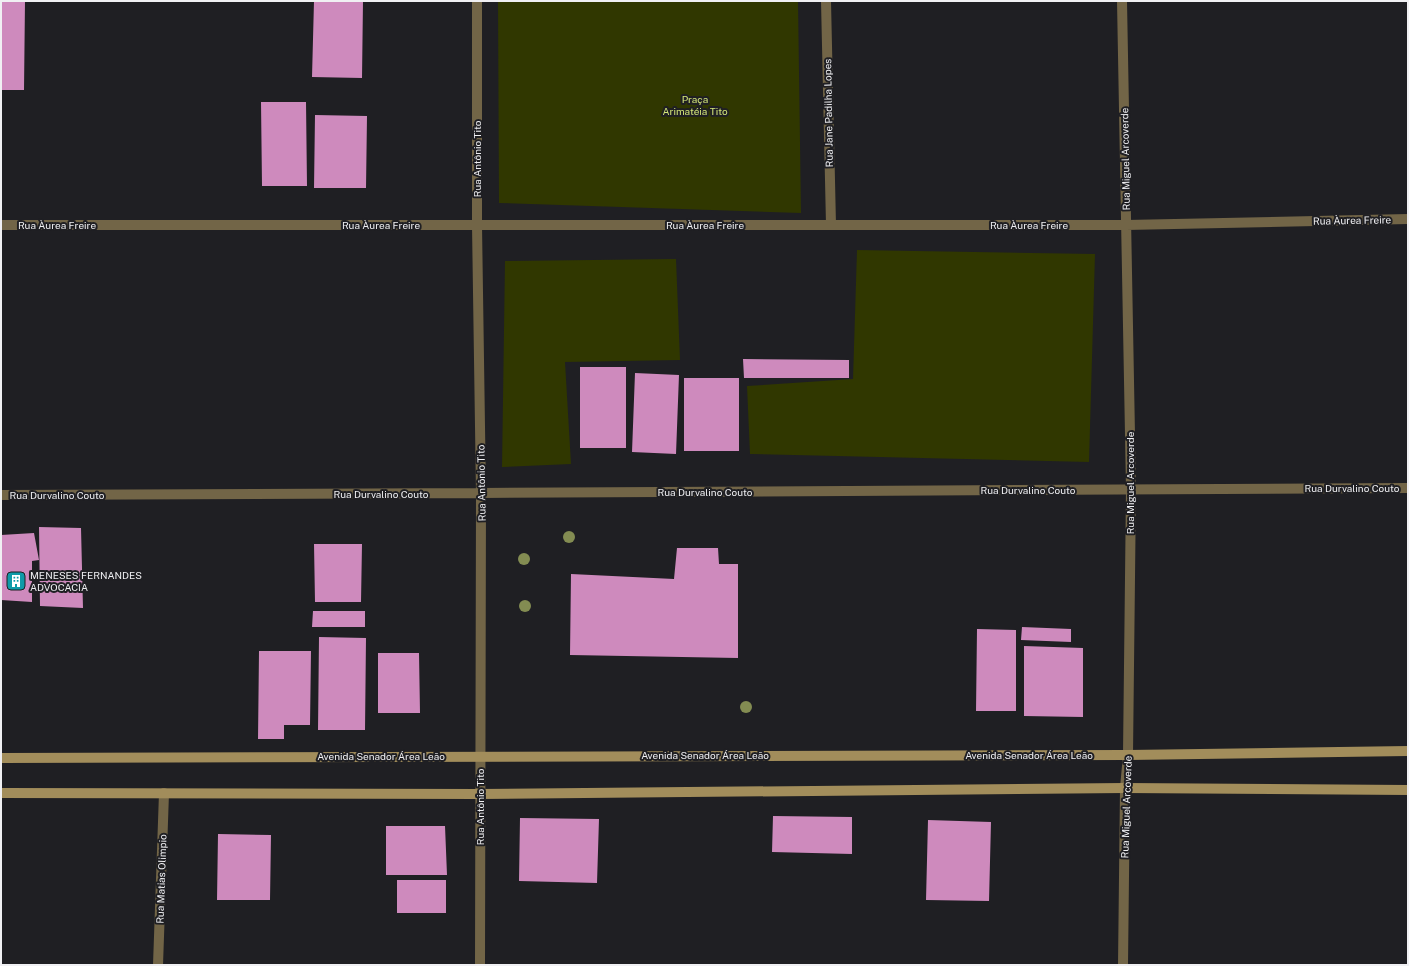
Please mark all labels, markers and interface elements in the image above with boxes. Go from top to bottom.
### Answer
street label: Rua Jane Padilha Lopes [821,59,835,167]
park label: Praça Arimatéia Tito [662,93,728,117]
street label: Rua Miguel Arcoverde [1118,107,1132,210]
street label: Rua Antônio Tito [471,120,483,197]
street label: Rua Àurea Freire [1313,213,1392,227]
street label: Rua Àurea Freire [18,219,96,231]
street label: Rua Àurea Freire [342,219,420,231]
street label: Rua Àurea Freire [666,219,744,231]
street label: Rua Àurea Freire [990,219,1068,231]
street label: Rua Miguel Arcoverde [1124,431,1136,534]
street label: Rua Antônio Tito [474,444,488,521]
street label: Rua Durvalino Couto [1305,482,1400,494]
street label: Rua Durvalino Couto [981,484,1076,496]
street label: Rua Durvalino Couto [658,486,753,498]
street label: Rua Durvalino Couto [334,488,429,500]
street label: Rua Durvalino Couto [10,489,105,501]
place label: MENESES FERNANDES ADVOCACIA [30,569,142,593]
building icon: MENESES FERNANDES ADVOCACIA [5,570,27,592]
street label: Avenida Senador Área Leão [641,749,769,761]
street label: Avenida Senador Área Leão [965,749,1093,761]
street label: Avenida Senador Área Leão [317,750,445,762]
street label: Rua Miguel Arcoverde [1118,755,1134,859]
street label: Rua Antônio Tito [474,768,486,845]
street label: Rua Matias Olimpio [153,834,169,924]

